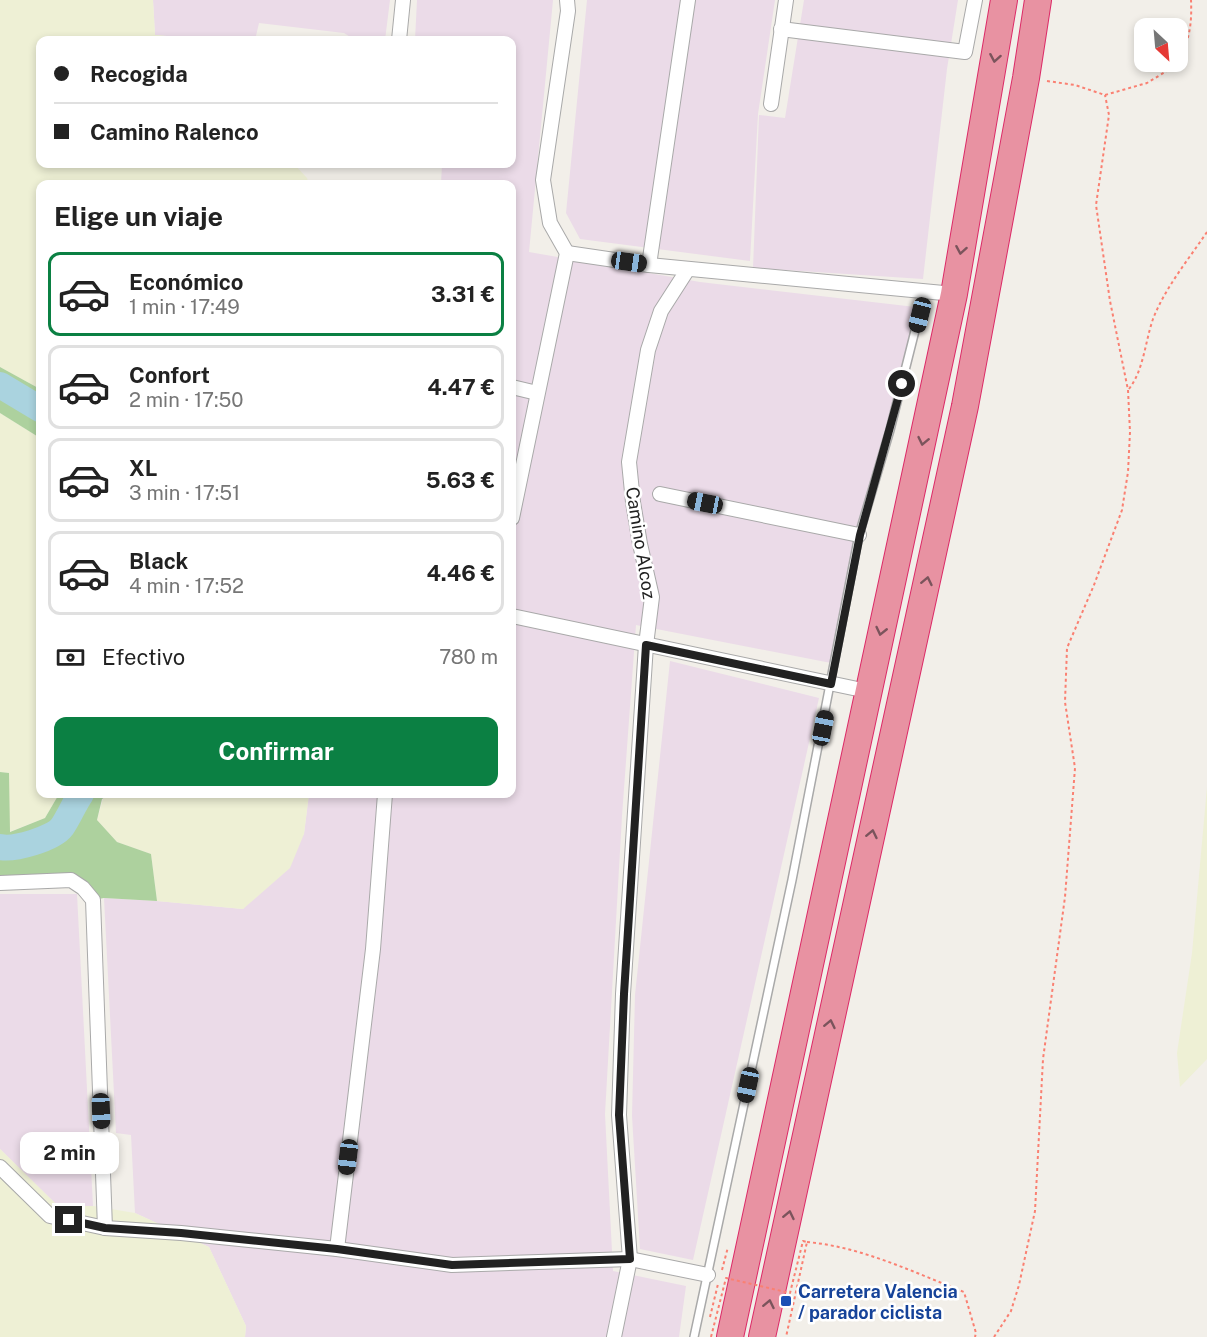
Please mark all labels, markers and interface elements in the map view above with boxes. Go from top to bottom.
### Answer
north arrow [1134,18,1188,72]
map controls [1134,18,1188,72]
one-way arrow [989,53,1001,62]
text: Recogida [90,61,188,87]
text: Camino Ralenco [90,119,259,145]
text: Elige un viaje [54,200,223,232]
one-way arrow [956,245,968,255]
car [610,251,648,273]
icon: car [57,267,111,321]
text: Económico [129,269,244,295]
text: 3.31 € [431,281,495,307]
text: 1 min · 17:49 [129,295,240,319]
car [907,295,933,335]
icon: car [57,360,111,414]
text: Confort [129,362,210,388]
route start [888,370,915,397]
text: 4.47 € [427,374,495,400]
text: 2 min · 17:50 [129,388,244,412]
one-way arrow [917,436,930,446]
icon: car [57,453,111,507]
text: XL [129,455,157,481]
text: 5.63 € [426,467,495,493]
text: 3 min · 17:51 [129,481,240,505]
street label: Camino Alcoz [622,485,660,601]
car [686,491,724,515]
icon: car [57,546,111,600]
text: Black [129,548,188,574]
text: 4.46 € [426,560,495,586]
text: 4 min · 17:52 [129,574,244,598]
one-way arrow [920,577,933,587]
one-way arrow [875,626,888,636]
icon: cash [54,641,87,674]
text: Efectivo [102,644,185,670]
text: 780 m [439,645,498,669]
car [811,709,835,747]
button: Confirmar [54,717,498,786]
one-way arrow [865,829,878,839]
one-way arrow [823,1019,836,1029]
car [735,1066,761,1104]
car [91,1093,111,1129]
callout: 2 min [20,1133,118,1175]
car [337,1138,359,1176]
text: 2 min [43,1141,96,1165]
route end [55,1206,82,1233]
one-way arrow [781,1210,794,1220]
place label: Carretera Valencia / parador ciclista [798,1281,958,1323]
marker: Carretera Valencia / parador ciclista [779,1294,793,1308]
one-way arrow [762,1300,775,1310]

